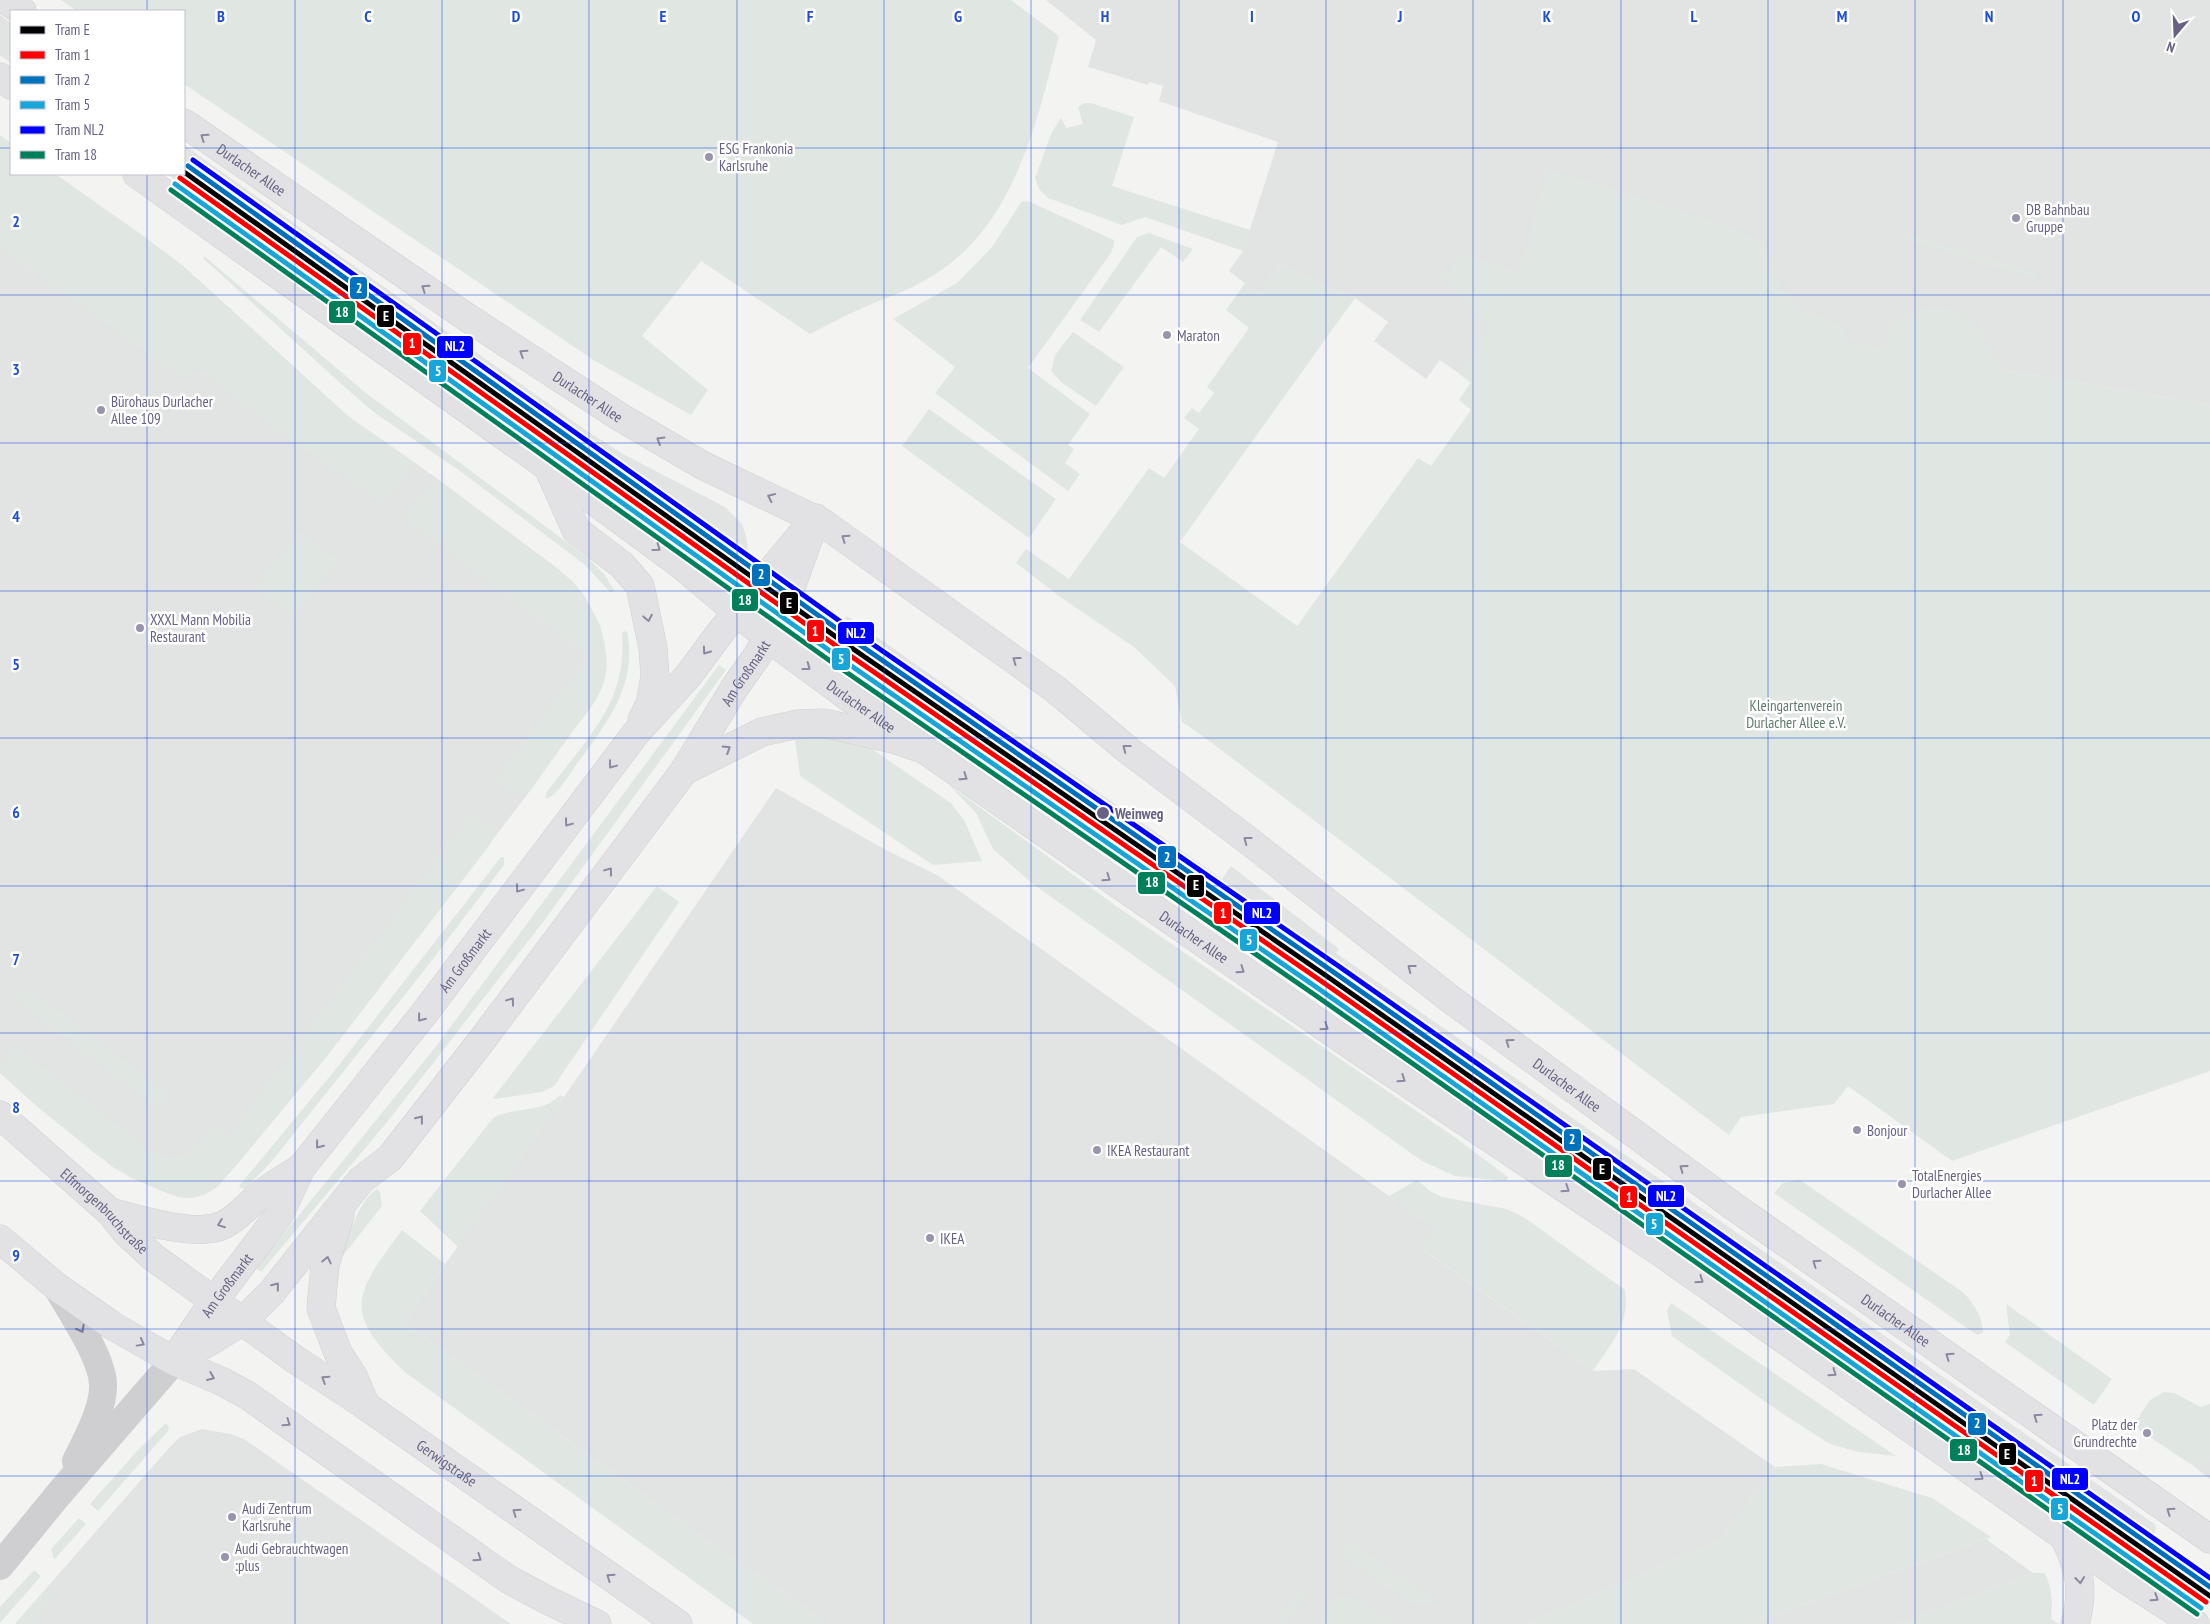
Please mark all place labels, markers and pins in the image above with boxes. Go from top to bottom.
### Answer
place label: ESG Frankonia Karlsruhe [719,139,793,175]
marker: ESG Frankonia Karlsruhe [703,151,715,163]
place label: DB Bahnbau Gruppe [2026,200,2089,236]
marker: DB Bahnbau Gruppe [2010,212,2022,224]
place label: Maraton [1177,326,1220,345]
marker: Maraton [1161,329,1173,341]
place label: Bürohaus Durlacher Allee 109 [111,392,214,428]
marker: Bürohaus Durlacher Allee 109 [95,404,107,416]
place label: XXXL Mann Mobilia Restaurant [150,610,251,646]
marker: XXXL Mann Mobilia Restaurant [134,622,146,634]
place label: Weinweg [1114,804,1164,823]
marker: Weinweg [1095,805,1111,821]
place label: Bonjour [1867,1121,1908,1140]
marker: Bonjour [1851,1124,1863,1136]
place label: IKEA Restaurant [1107,1141,1189,1160]
marker: IKEA Restaurant [1091,1144,1103,1156]
place label: TotalEnergies Durlacher Allee [1912,1166,1991,1202]
marker: TotalEnergies Durlacher Allee [1896,1178,1908,1190]
place label: IKEA [940,1229,965,1248]
marker: IKEA [924,1232,936,1244]
place label: Platz der Grundrechte [2074,1415,2138,1451]
marker: Platz der Grundrechte [2141,1427,2153,1439]
place label: Audi Zentrum Karlsruhe [242,1499,312,1535]
marker: Audi Zentrum Karlsruhe [226,1511,238,1523]
place label: Audi Gebrauchtwagen :plus [235,1539,348,1575]
marker: Audi Gebrauchtwagen :plus [219,1551,231,1563]

